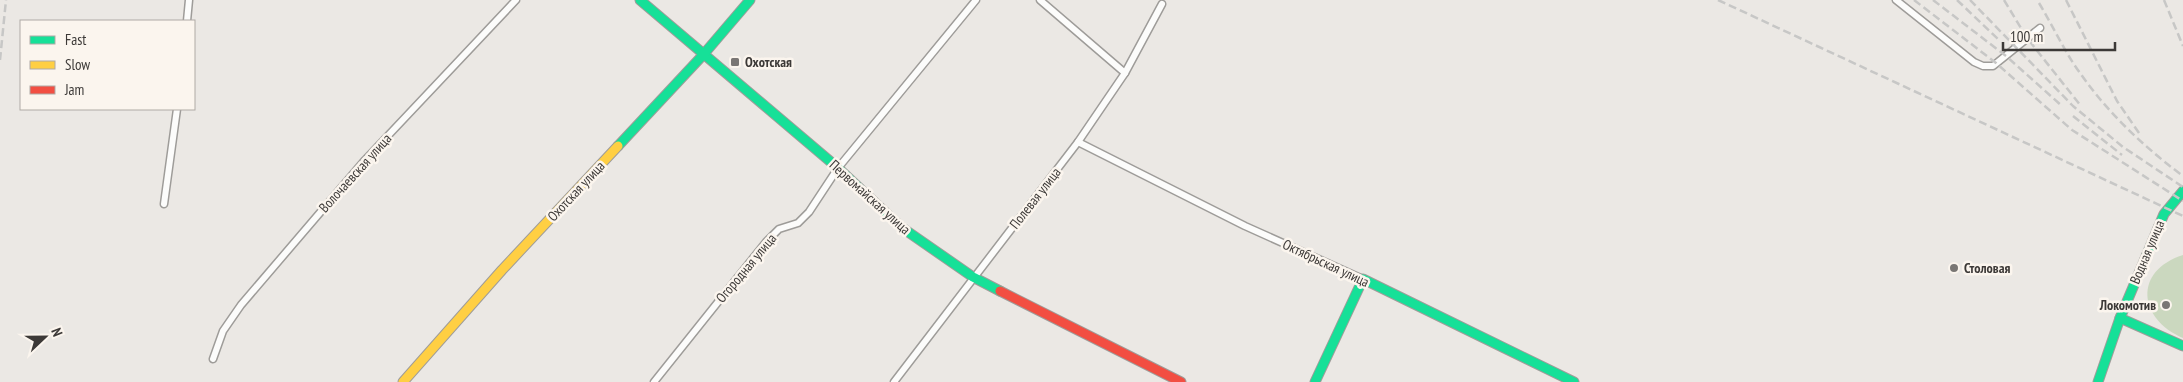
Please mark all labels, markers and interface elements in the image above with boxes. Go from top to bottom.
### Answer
legend [20,20,195,110]
scale bar [2003,20,2116,52]
text: 100 m [2010,27,2043,46]
text: Fast [65,30,86,49]
place label: Охотская [745,53,792,71]
text: Slow [65,55,90,74]
marker: Охотская [729,56,741,68]
text: Jam [64,80,84,99]
street label: Волочаевская улица [315,130,395,216]
street label: Первомайская улица [826,156,914,238]
street label: Охотская улица [543,157,609,225]
street label: Полевая улица [1005,164,1065,232]
street label: Водная улица [2126,217,2168,287]
street label: Огородная улица [712,230,780,306]
street label: Октябрьская улица [1280,235,1372,291]
place label: Столовая [1964,259,2010,277]
marker: Столовая [1948,262,1960,274]
place label: Локомотив [2099,296,2156,314]
marker: Локомотив [2160,299,2172,311]
north arrow [20,312,70,362]
text: N [47,325,67,339]

